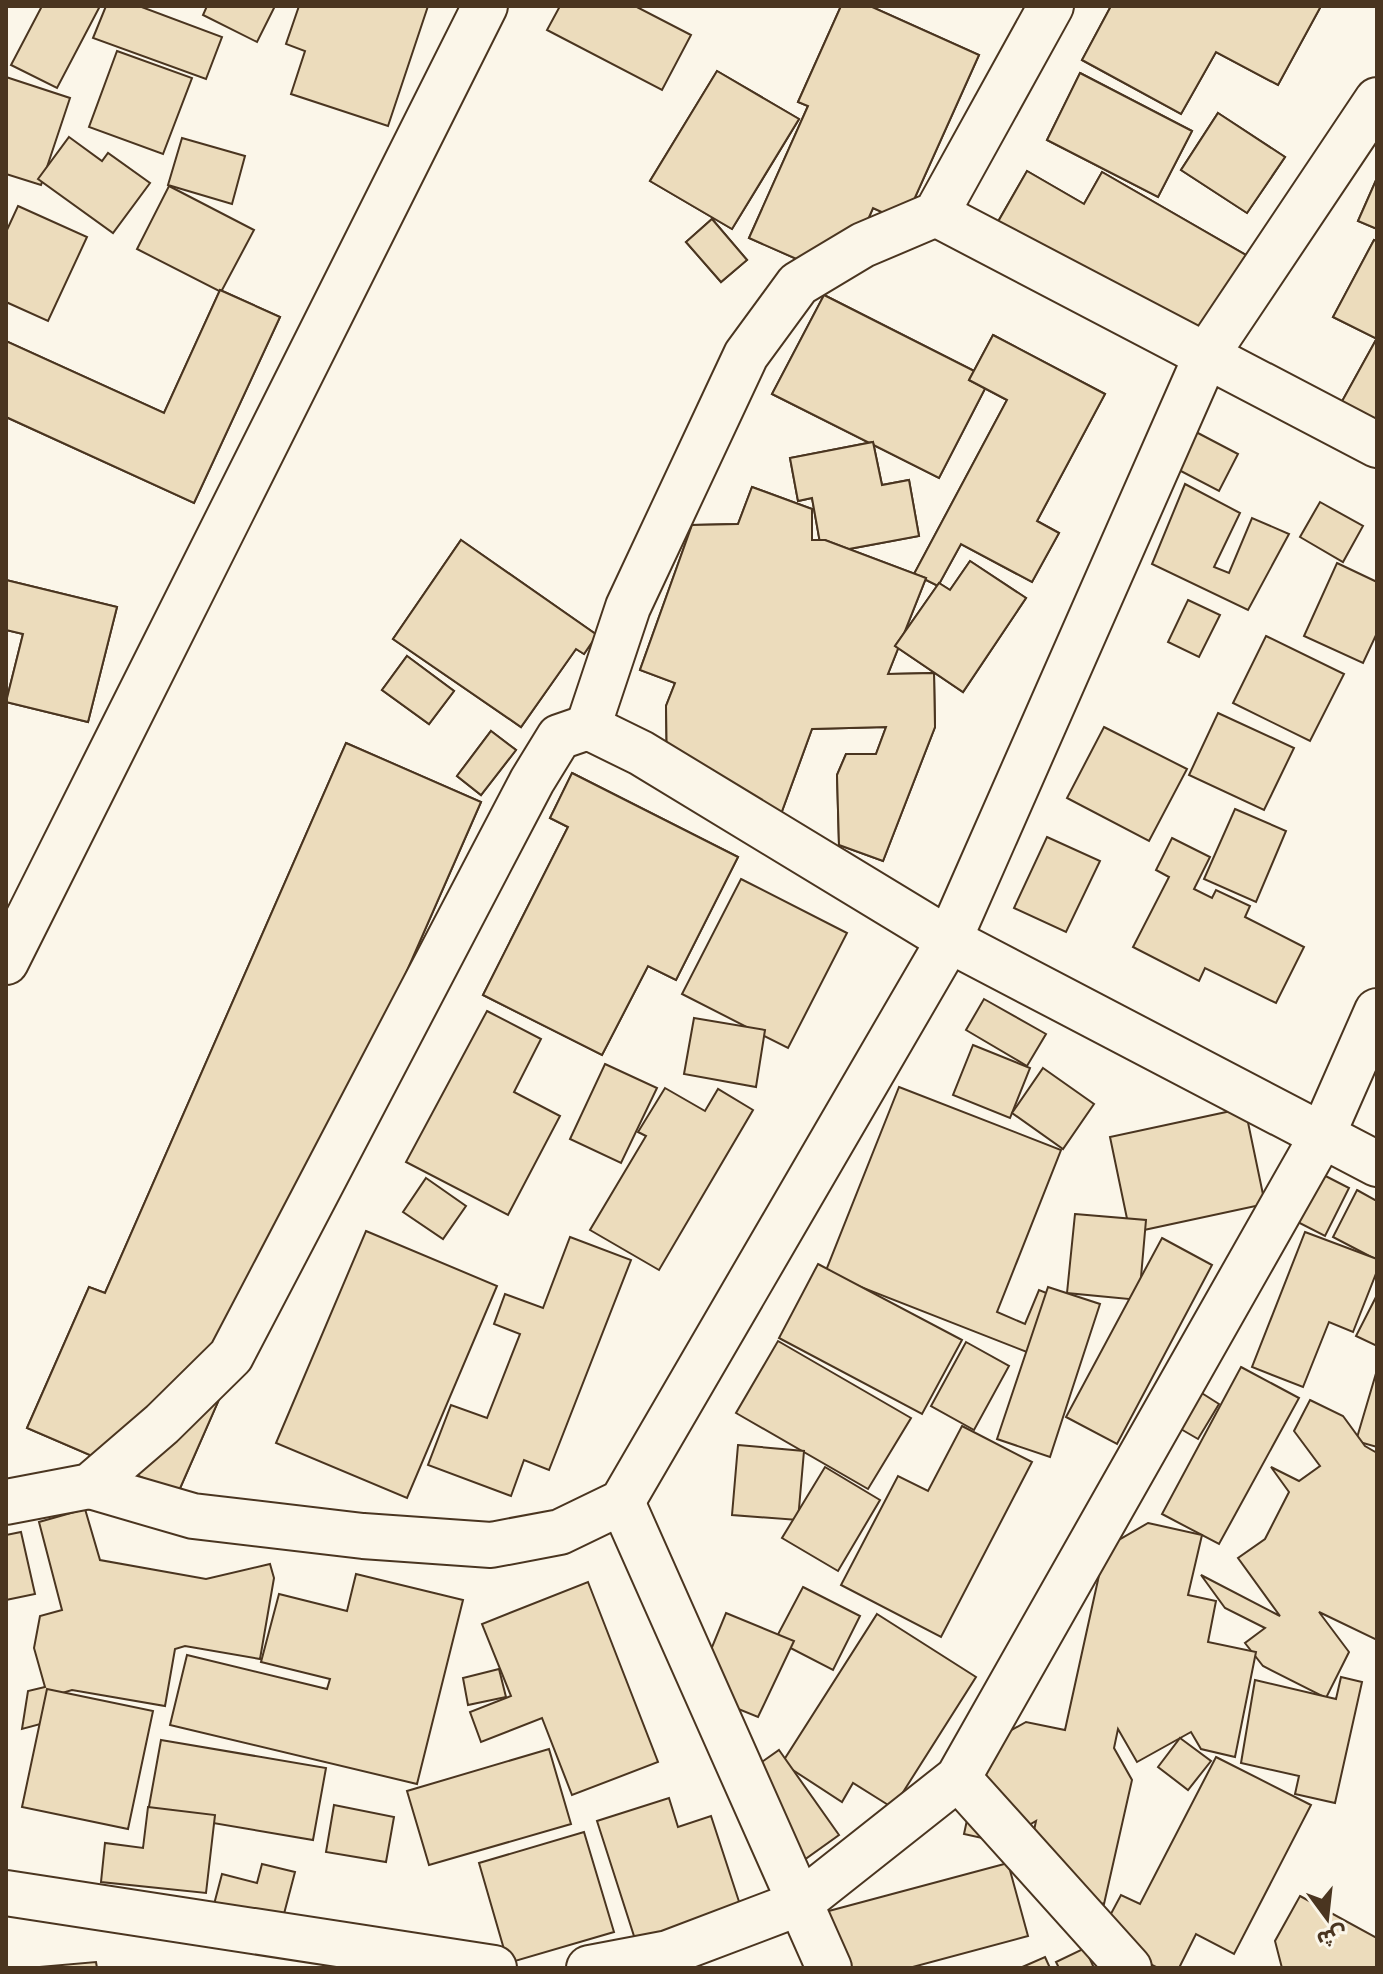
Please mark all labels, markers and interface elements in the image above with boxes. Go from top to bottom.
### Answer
north arrow [1287,1878,1367,1958]
text: ش [1314,1920,1350,1955]

